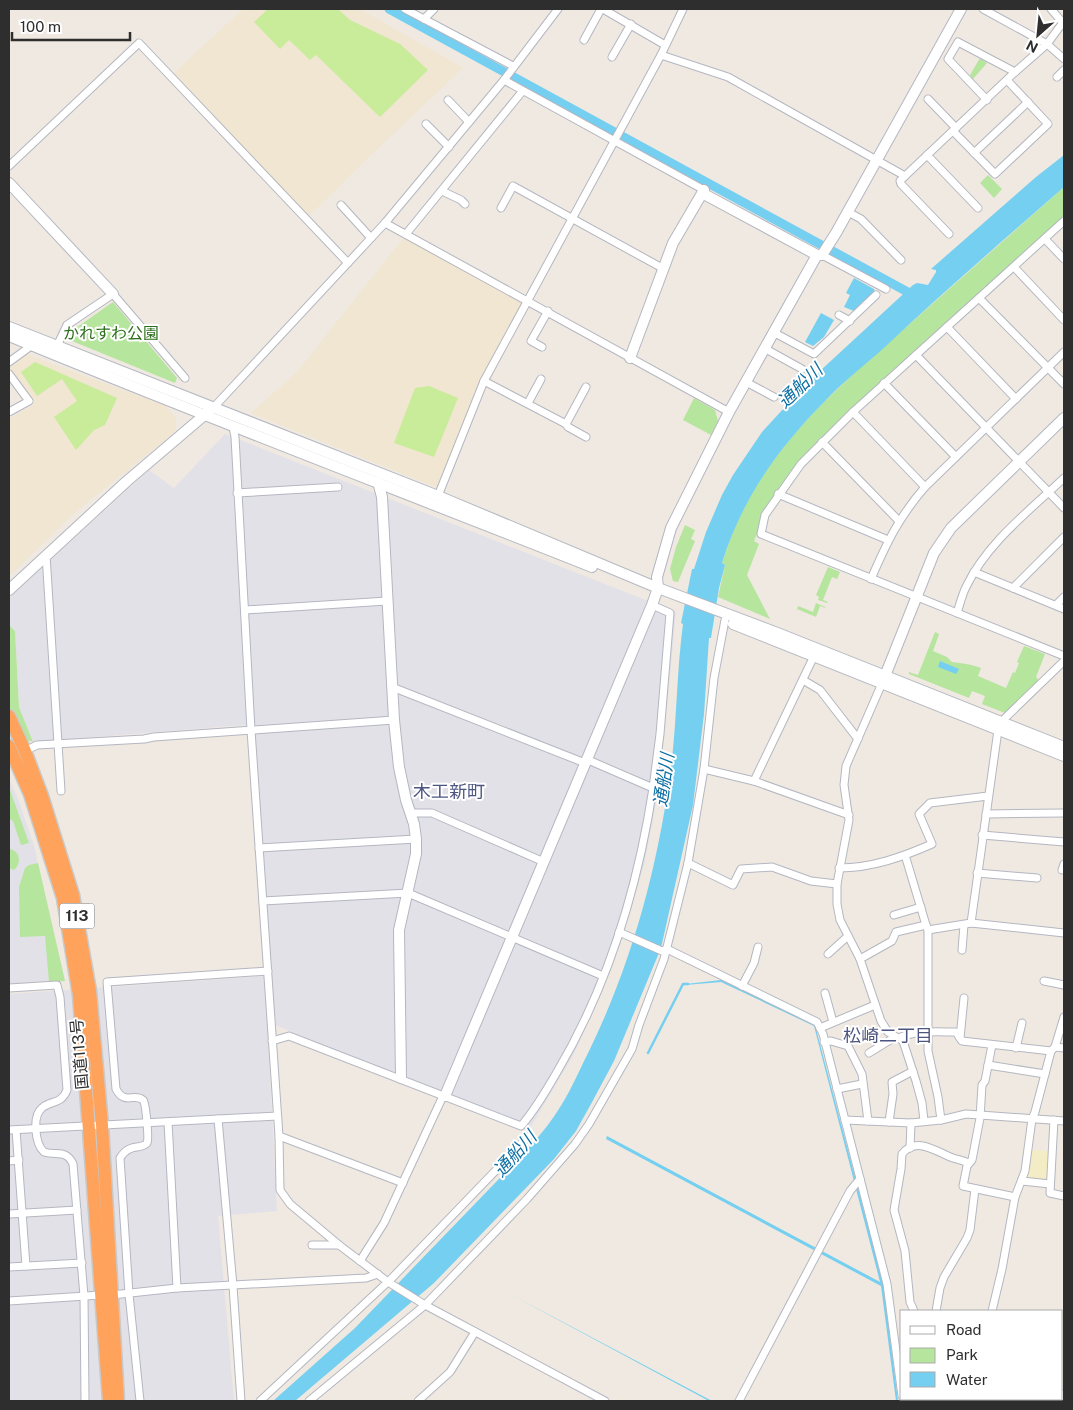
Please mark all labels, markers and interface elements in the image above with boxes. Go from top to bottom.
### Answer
scale bar [12,10,130,42]
north arrow [1013,10,1063,60]
text: 100 m [20,18,61,35]
text: N [1024,37,1041,56]
park label: かれすわ公園 [63,324,159,343]
water label: 通船川 [773,358,828,412]
water label: 通船川 [649,750,678,808]
district label: 木工新町 [413,781,485,802]
road number: 113 [60,904,94,928]
street label: 国道113号 [67,1018,92,1090]
district label: 松崎二丁目 [843,1025,933,1046]
water label: 通船川 [489,1125,542,1181]
legend [900,1310,1063,1400]
text: Road [946,1321,982,1338]
text: Park [946,1346,978,1363]
text: Water [946,1371,988,1388]

